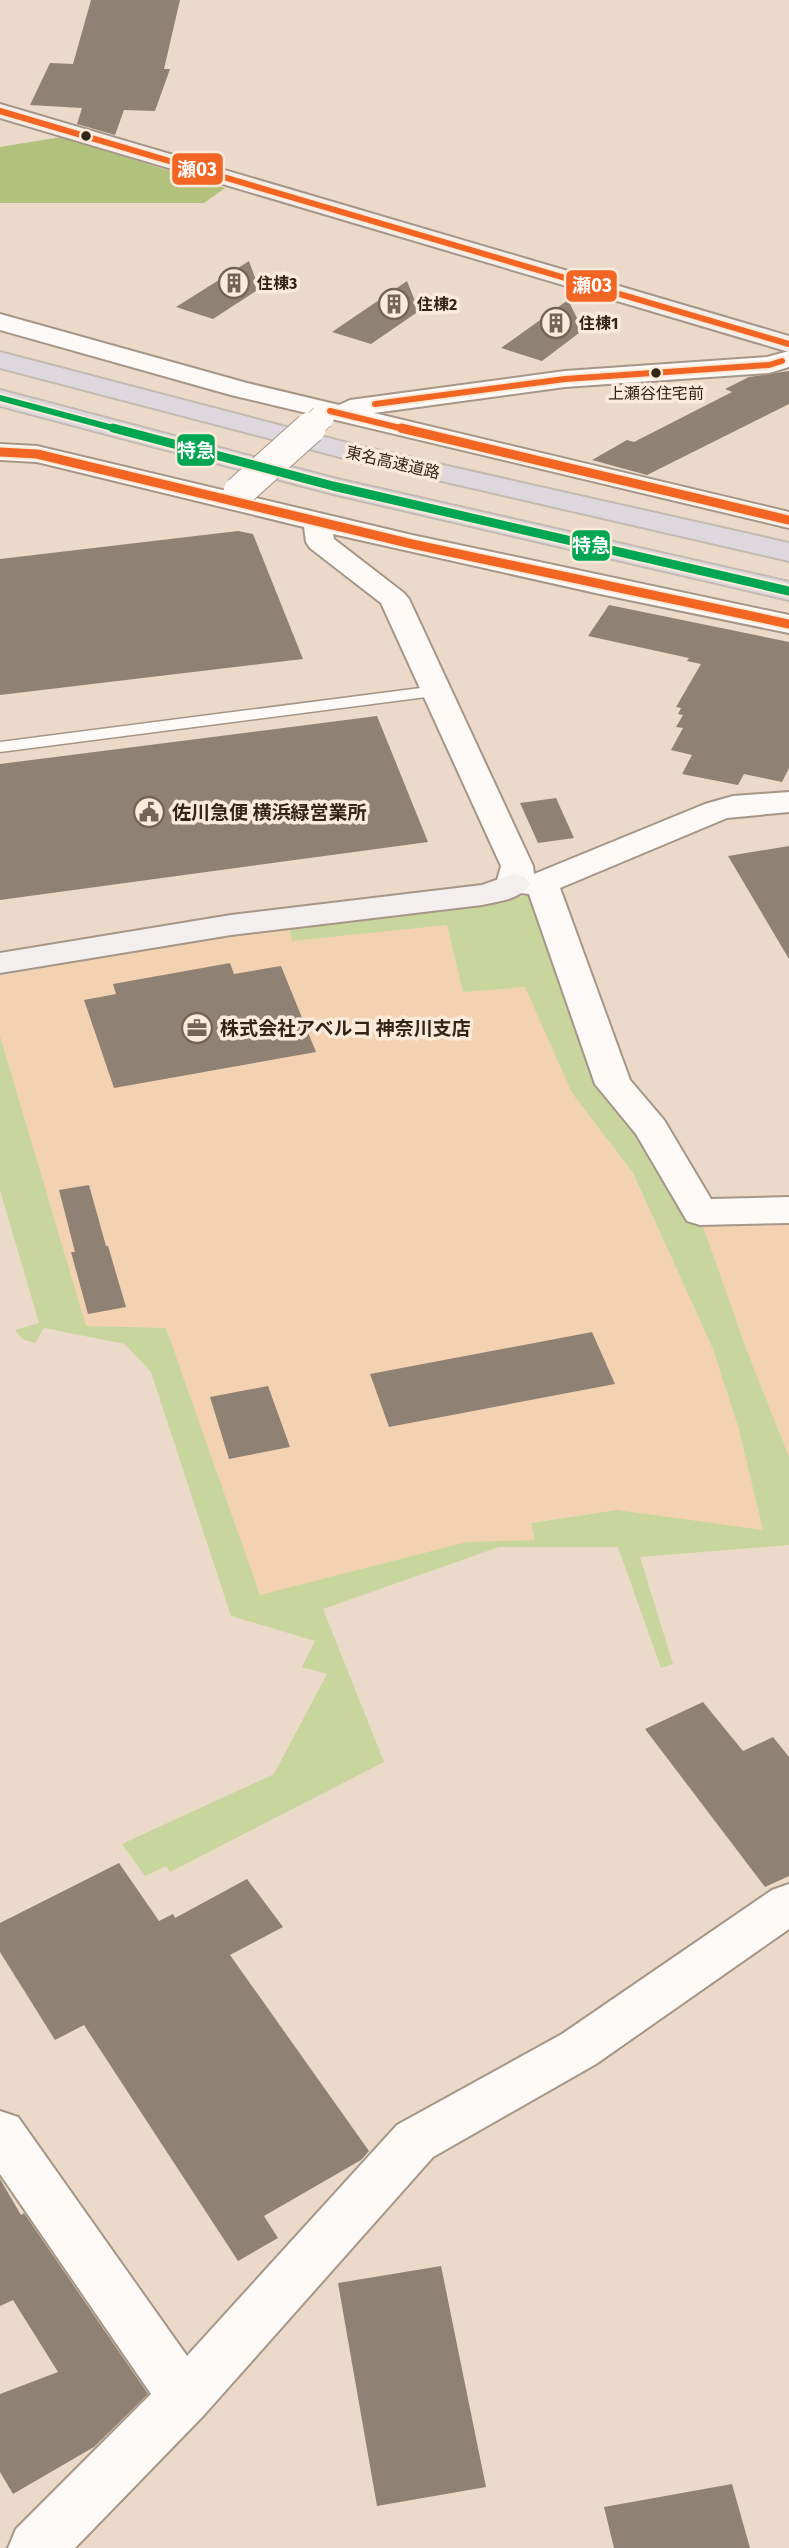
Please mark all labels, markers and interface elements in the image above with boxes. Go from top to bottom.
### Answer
unlabelled marker [79,129,93,143]
line badge: 瀬03 [171,152,224,186]
text: 瀬03 [177,158,217,181]
building icon: 住棟3 [217,266,251,300]
line badge: 瀬03 [565,269,618,303]
place label: 住棟3 [256,274,297,293]
text: 瀬03 [572,274,612,297]
building icon: 住棟2 [377,287,411,321]
place label: 住棟2 [416,295,457,314]
building icon: 住棟1 [539,306,573,340]
place label: 住棟1 [578,314,618,333]
marker: 上瀬谷住宅前 [649,366,663,380]
place label: 上瀬谷住宅前 [608,384,704,403]
line badge: 特急 [176,433,216,467]
text: 特急 [177,439,215,462]
street label: 東名高速道路 [344,442,442,483]
line badge: 特急 [571,529,611,562]
text: 特急 [572,534,610,557]
public building icon: 佐川急便 横浜緑営業所 [132,795,166,829]
place label: 佐川急便 横浜緑営業所 [172,801,367,824]
office icon: 株式会社アベルコ 神奈川支店 [180,1011,214,1045]
place label: 株式会社アベルコ 神奈川支店 [220,1017,471,1040]

